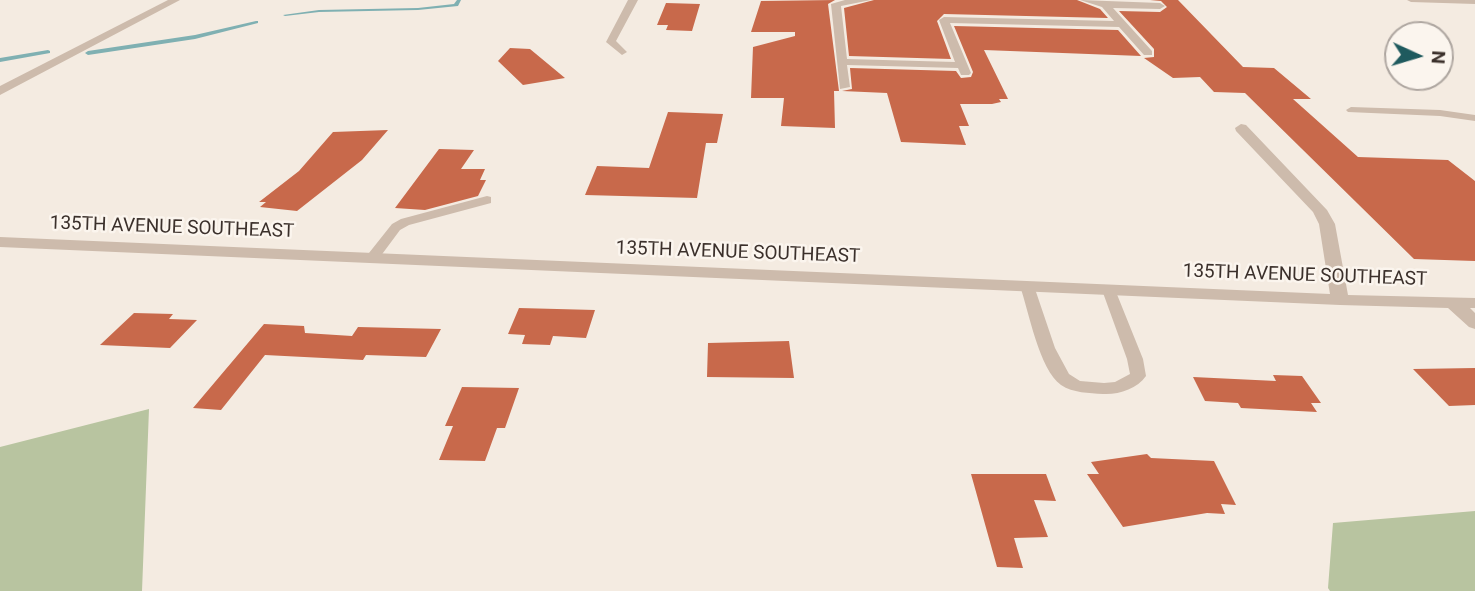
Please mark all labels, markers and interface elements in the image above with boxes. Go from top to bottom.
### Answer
north arrow [1384,21,1454,91]
text: N [1427,50,1450,65]
street label: 135TH AVENUE SOUTHEAST [49,212,295,244]
street label: 135TH AVENUE SOUTHEAST [615,237,861,269]
street label: 135TH AVENUE SOUTHEAST [1182,260,1428,292]

